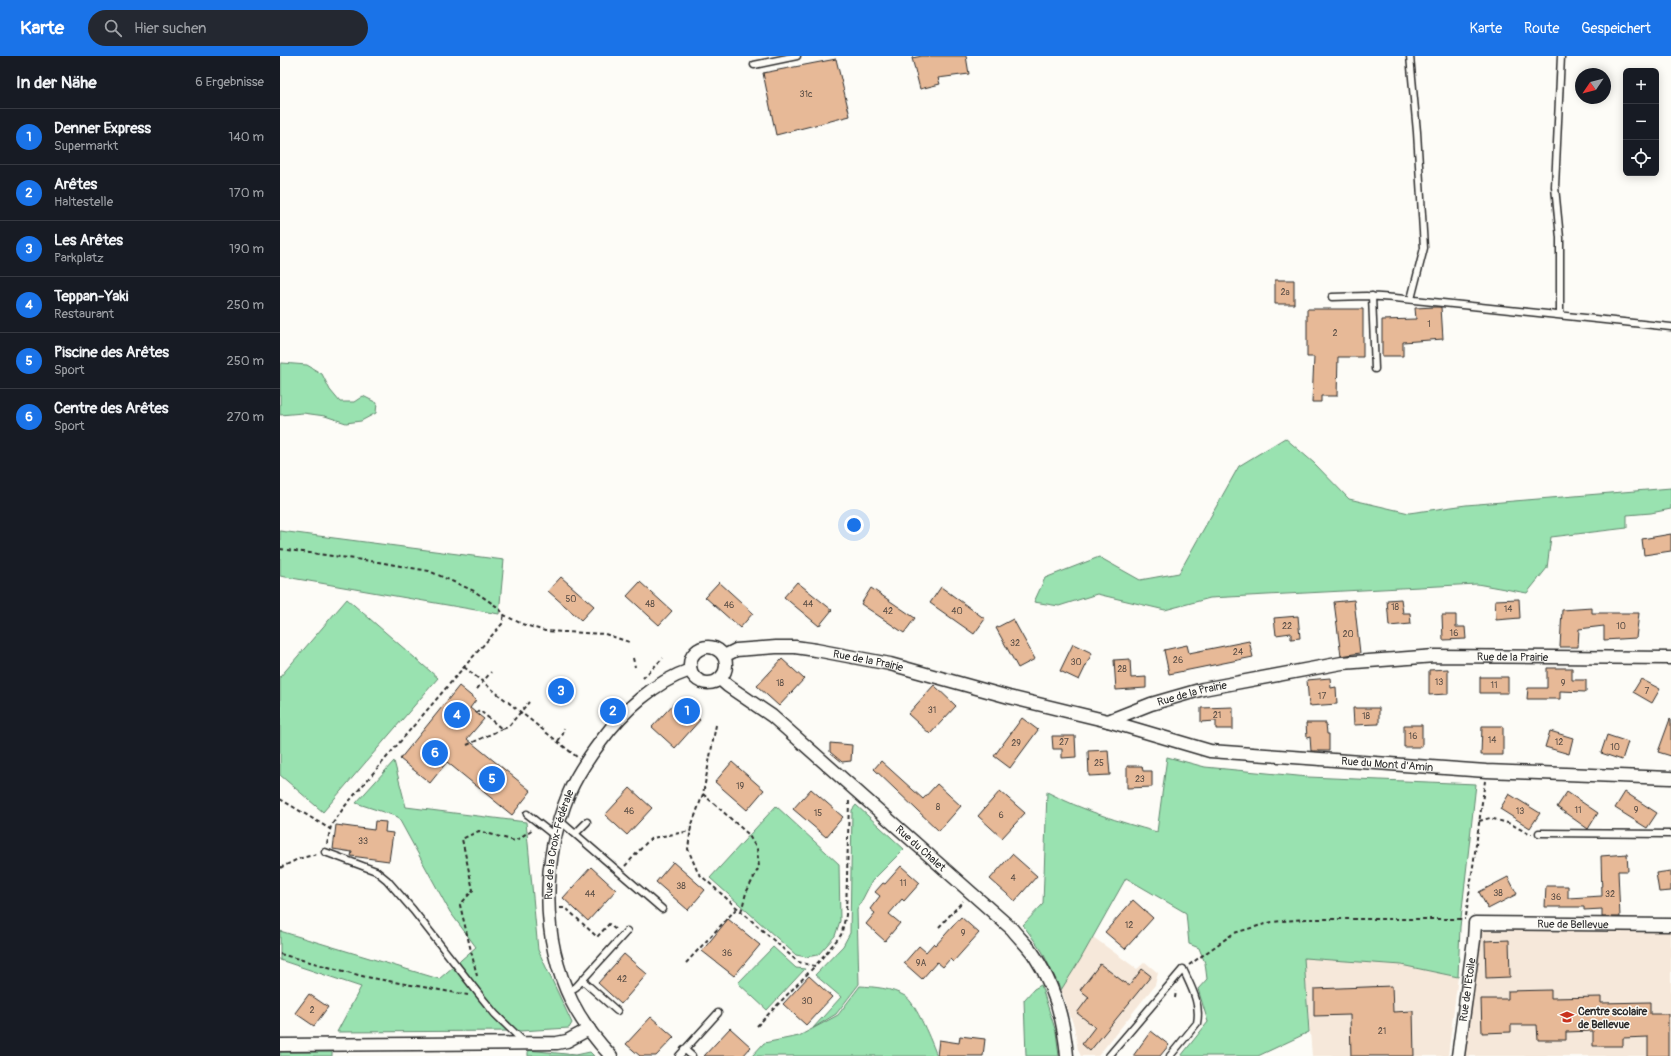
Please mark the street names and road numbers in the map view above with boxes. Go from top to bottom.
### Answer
street label: Rue de la Prairie [832,647,905,674]
street label: Rue de la Prairie [1477,650,1549,663]
street label: Rue de la Prairie [1156,678,1228,708]
street label: Rue du Mont d'Amin [1341,754,1434,774]
street label: Rue de la Croix-Fédérale [542,787,577,900]
street label: Rue du Chalet [893,823,949,874]
street label: Rue de Bellevue [1537,917,1609,931]
street label: Rue de l'Etoile [1456,956,1478,1022]

